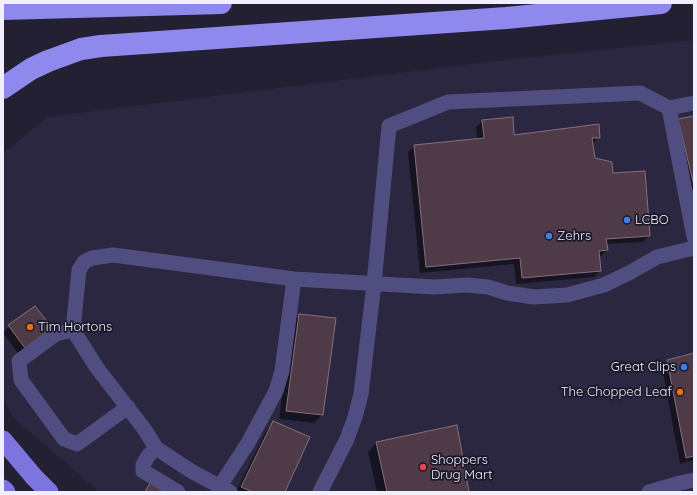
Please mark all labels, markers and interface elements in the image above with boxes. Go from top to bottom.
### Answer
place label: LCBO [635,212,669,228]
marker: LCBO [622,215,632,225]
place label: Zehrs [557,228,591,244]
marker: Zehrs [544,231,554,241]
place label: Tim Hortons [38,319,112,335]
marker: Tim Hortons [25,322,35,332]
place label: Great Clips [611,359,676,375]
marker: Great Clips [679,362,689,372]
place label: The Chopped Leaf [561,384,672,400]
marker: The Chopped Leaf [675,387,685,397]
place label: Shoppers Drug Mart [431,452,492,483]
marker: Shoppers Drug Mart [418,462,428,472]

